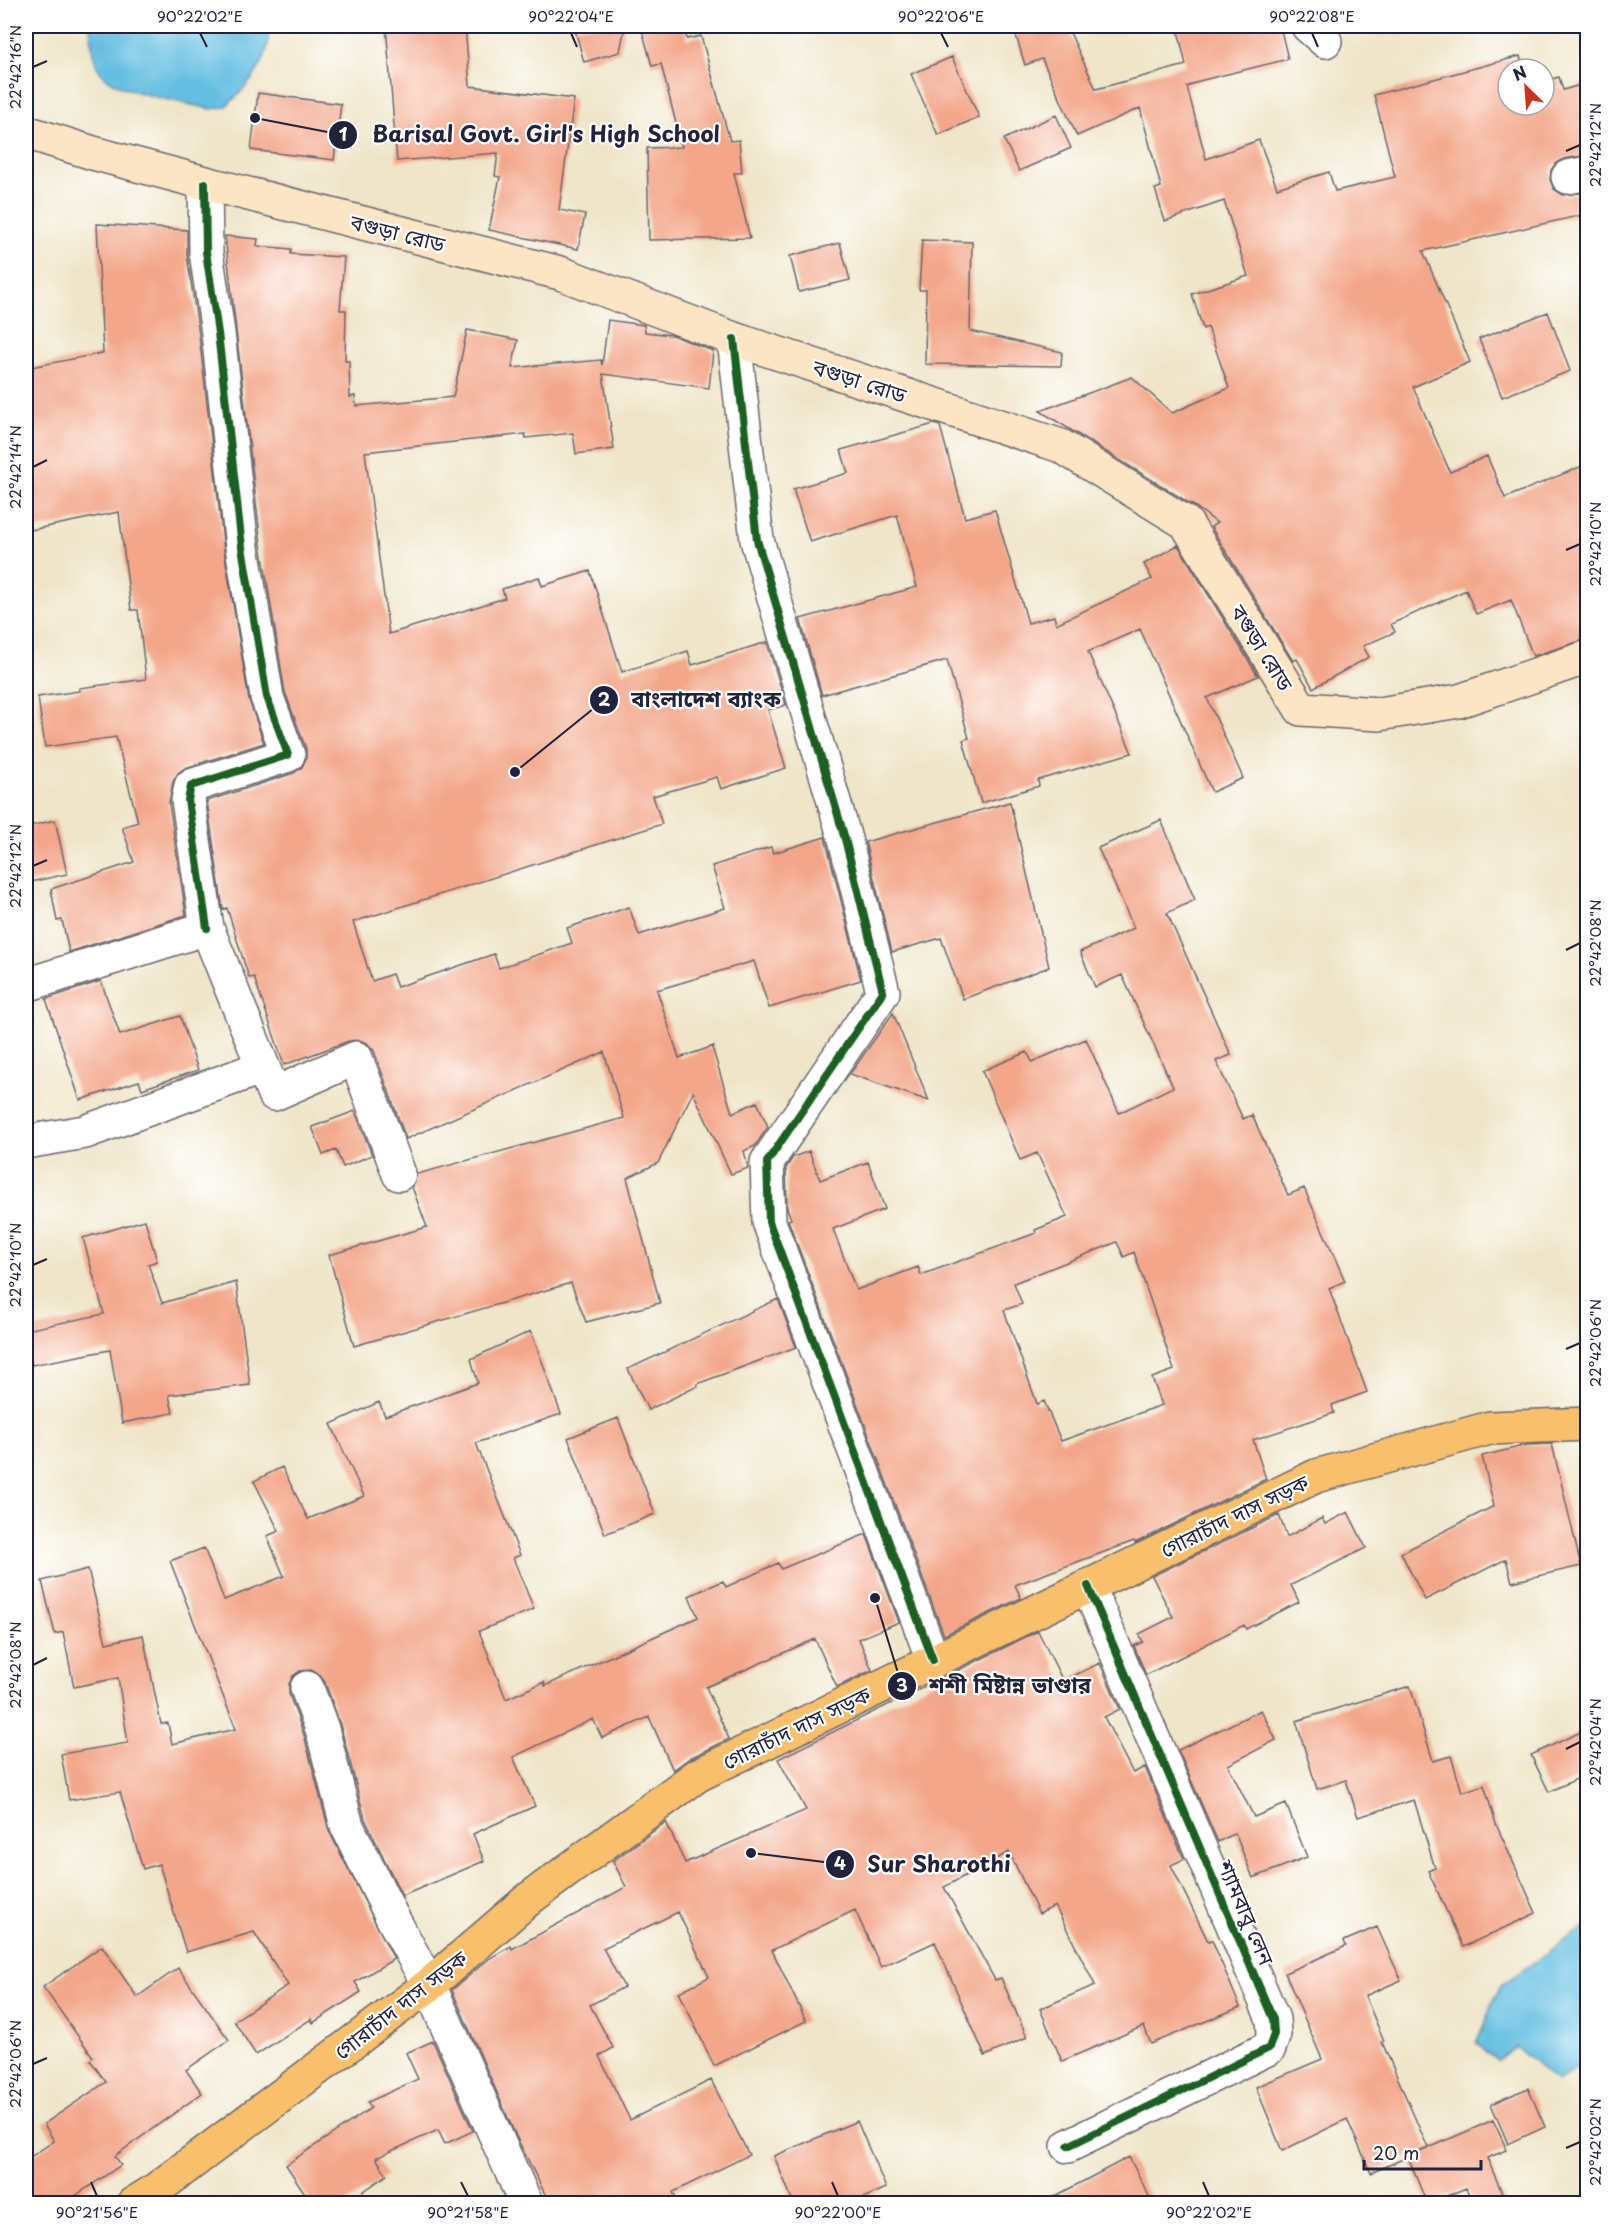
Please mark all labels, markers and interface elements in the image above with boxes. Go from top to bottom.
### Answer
text: 90°22'02"E [157,4,243,27]
text: 90°22'04"E [528,4,614,27]
text: 90°22'06"E [898,4,984,27]
text: 90°22'08"E [1269,4,1355,27]
text: 22°42'16"N [3,25,26,109]
north arrow [1496,57,1556,117]
text: N [1508,59,1530,86]
text: 22°42'12"N [1583,103,1606,187]
callout: Barisal Govt. Girl's High School [328,115,733,155]
text: Barisal Govt. Girl's High School [372,116,720,149]
text: 1 [339,120,348,147]
street label: বগুড়া রোড [346,205,450,259]
street label: বগুড়া রোড [808,350,912,410]
text: 22°42'14"N [3,425,26,509]
text: 22°42'10"N [1583,502,1606,586]
street label: বগুড়া রোড [1223,597,1303,697]
callout: বাংলাদেশ ব্যাংক [589,680,793,720]
text: বাংলাদেশ ব্যাংক [630,681,782,714]
text: 2 [598,685,611,712]
text: 22°42'12"N [3,824,26,908]
text: 22°42'08"N [1583,899,1606,987]
text: 22°42'10"N [3,1223,26,1307]
text: 22°42'06"N [1583,1299,1606,1387]
street label: গোরাচাঁদ দাস সড়ক [1154,1465,1314,1565]
text: 22°42'08"N [3,1621,26,1709]
callout: শশী মিষ্টান্ন ভাণ্ডার [887,1666,1103,1706]
text: শশী মিষ্টান্ন ভাণ্ডার [928,1667,1092,1700]
text: 3 [896,1671,908,1698]
street label: গোরাচাঁদ দাস সড়ক [716,1677,876,1777]
text: 22°42'04"N [1583,1698,1606,1786]
callout: Sur Sharothi [825,1844,1023,1884]
text: Sur Sharothi [867,1846,1011,1879]
text: 4 [834,1849,846,1876]
street label: শ্যামবাবু লেন [1210,1854,1284,1970]
street label: গোরাচাঁদ দাস সড়ক [327,1941,474,2066]
text: 22°42'06"N [3,2020,26,2108]
text: 22°42'02"N [1583,2098,1606,2186]
scale bar [1364,2133,1481,2171]
text: 20 m [1373,2139,1419,2166]
text: 90°21'56"E [56,2200,138,2223]
text: 90°21'58"E [427,2200,509,2223]
text: 90°22'00"E [795,2200,881,2223]
text: 90°22'02"E [1166,2200,1252,2223]

